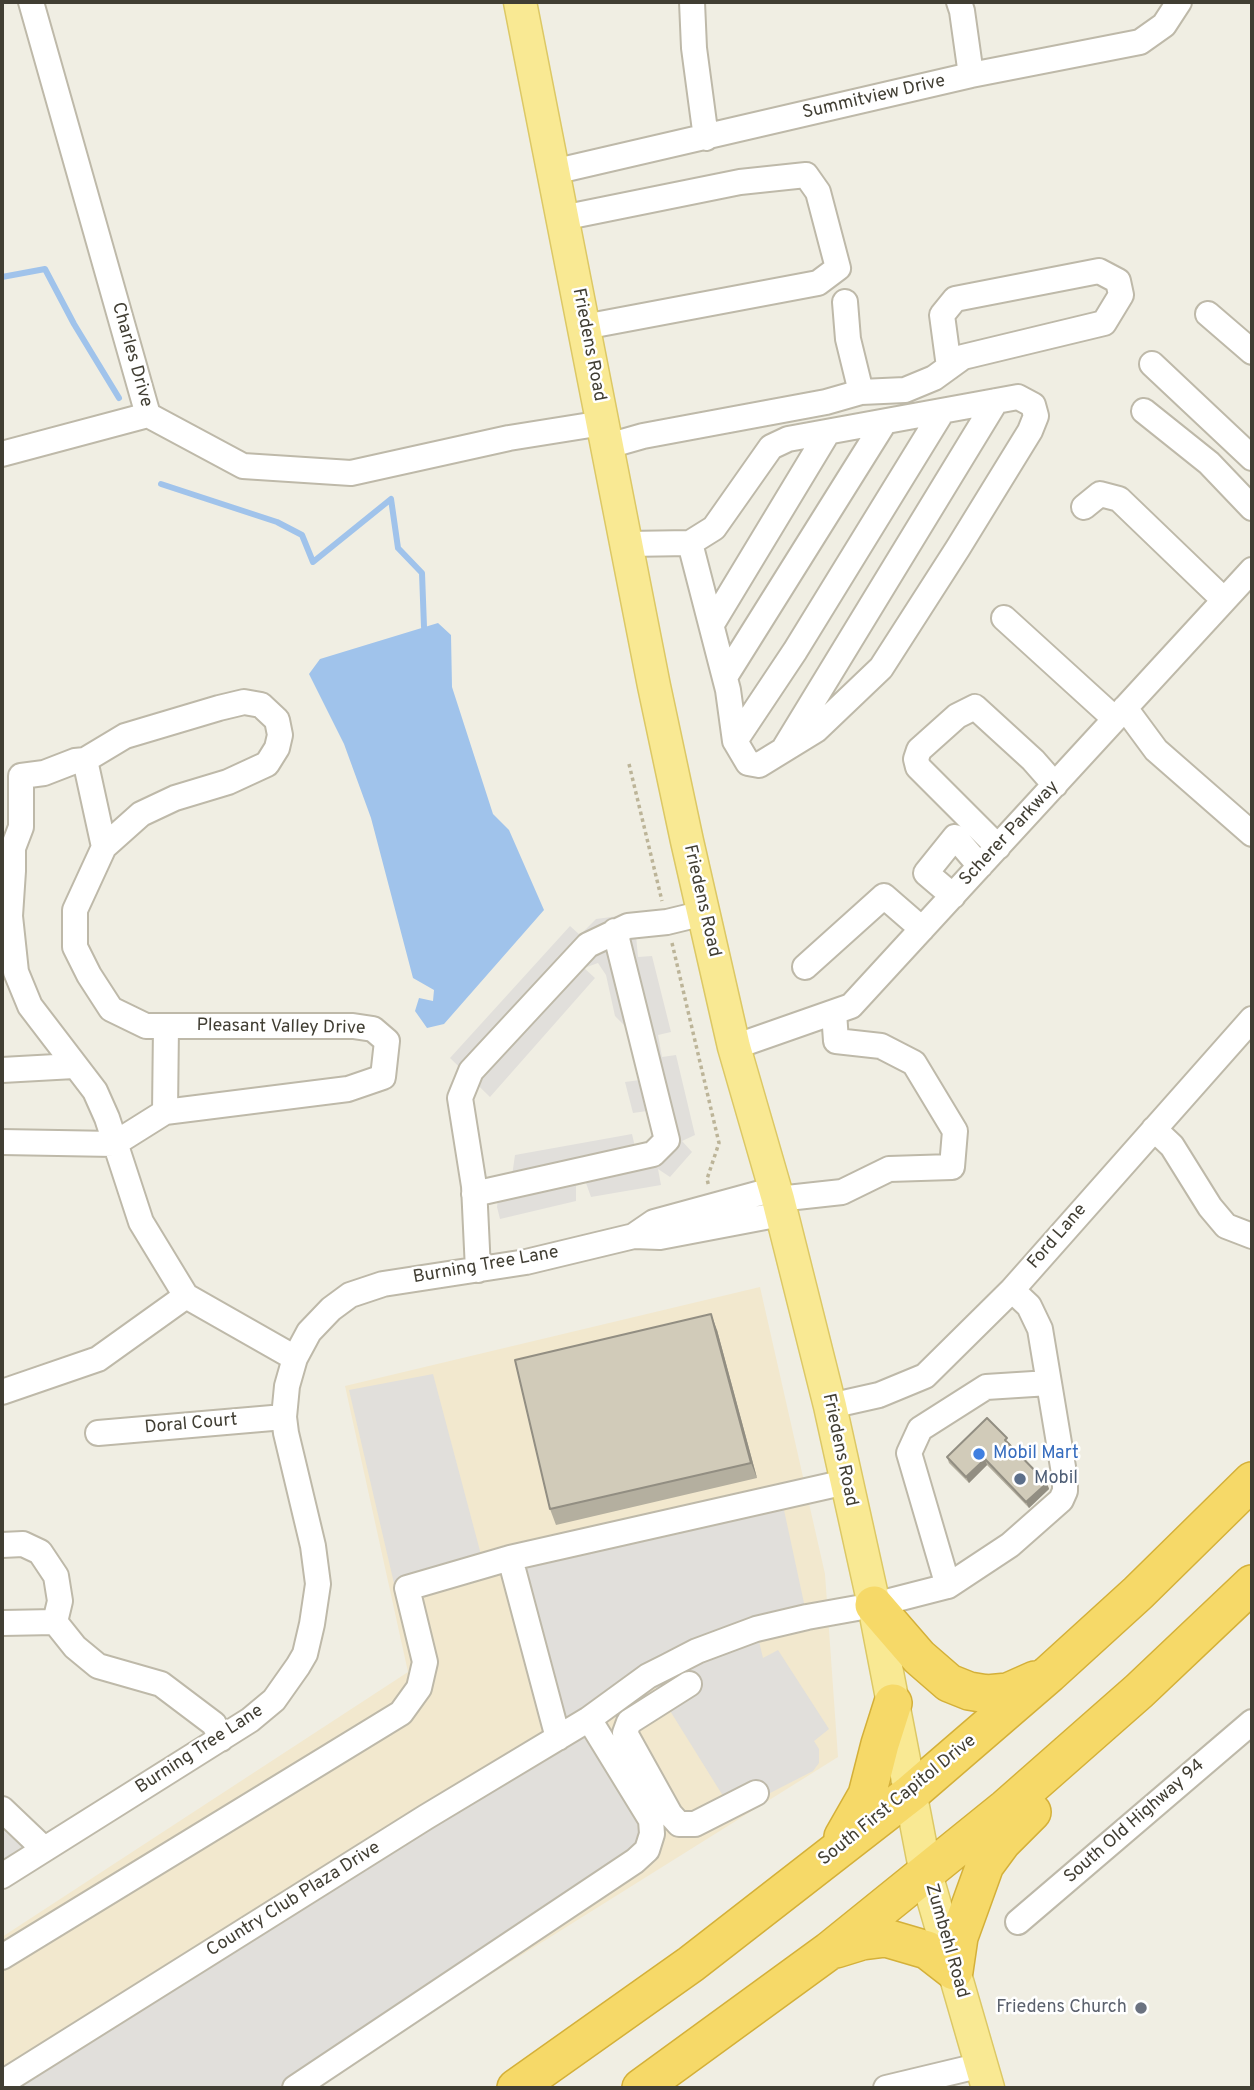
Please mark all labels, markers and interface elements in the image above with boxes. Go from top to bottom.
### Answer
street label: Summitview Drive [801,71,947,125]
street label: Friedens Road [566,287,610,403]
street label: Charles Drive [106,300,156,410]
street label: Scherer Parkway [956,777,1064,891]
street label: Friedens Road [678,843,724,959]
street label: Pleasant Valley Drive [196,1016,366,1040]
street label: Ford Lane [1024,1200,1092,1274]
street label: Burning Tree Lane [411,1243,561,1289]
street label: Friedens Road [817,1392,861,1508]
street label: Doral Court [144,1410,238,1440]
place label: Mobil Mart [993,1443,1079,1465]
marker: Mobil Mart [971,1446,987,1462]
place label: Mobil [1034,1468,1078,1490]
marker: Mobil [1012,1471,1028,1487]
street label: Burning Tree Lane [132,1701,268,1799]
street label: South First Capitol Drive [815,1731,981,1871]
street label: South Old Highway 94 [1060,1755,1210,1889]
street label: Country Club Plaza Drive [203,1838,385,1962]
street label: Zumbehl Road [919,1881,973,2001]
place label: Friedens Church [996,1997,1127,2019]
marker: Friedens Church [1133,2000,1149,2016]

